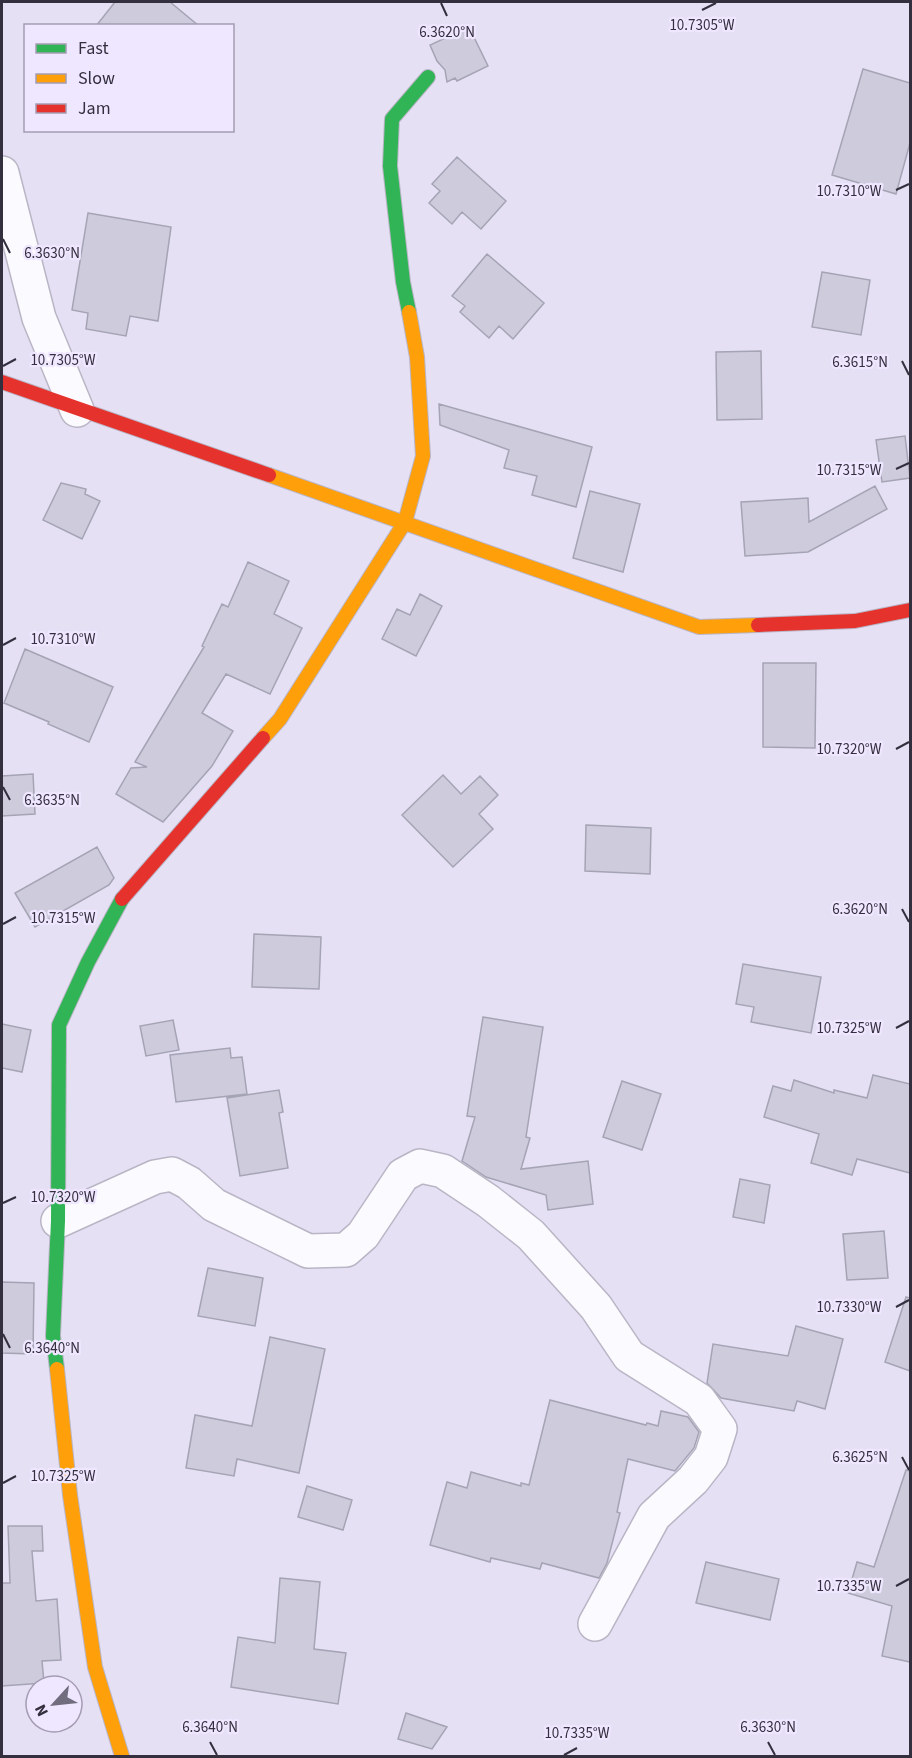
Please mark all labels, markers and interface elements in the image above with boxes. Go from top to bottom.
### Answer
text: 10.7305°W [669,15,735,36]
text: 6.3620°N [419,22,475,43]
legend [24,24,234,132]
text: Fast [78,36,109,61]
text: Slow [78,66,115,91]
text: Jam [78,96,111,121]
text: 10.7310°W [816,181,882,202]
text: 6.3630°N [24,243,80,264]
text: 10.7305°W [30,350,96,371]
text: 6.3615°N [832,352,888,373]
text: 10.7315°W [816,460,882,481]
text: 10.7310°W [30,629,96,650]
text: 10.7320°W [816,739,882,760]
text: 6.3635°N [24,790,80,811]
text: 6.3620°N [832,899,888,920]
text: 10.7315°W [30,908,96,929]
text: 10.7325°W [816,1018,882,1039]
text: 10.7320°W [30,1187,96,1208]
text: 10.7330°W [816,1297,882,1318]
text: 6.3640°N [24,1338,80,1359]
text: 6.3625°N [832,1447,888,1468]
text: 10.7325°W [30,1466,96,1487]
text: 10.7335°W [816,1576,882,1597]
north arrow [24,1674,84,1734]
text: N [29,1701,54,1720]
text: 6.3640°N [182,1717,238,1738]
text: 6.3630°N [740,1717,796,1738]
text: 10.7335°W [544,1723,610,1744]

